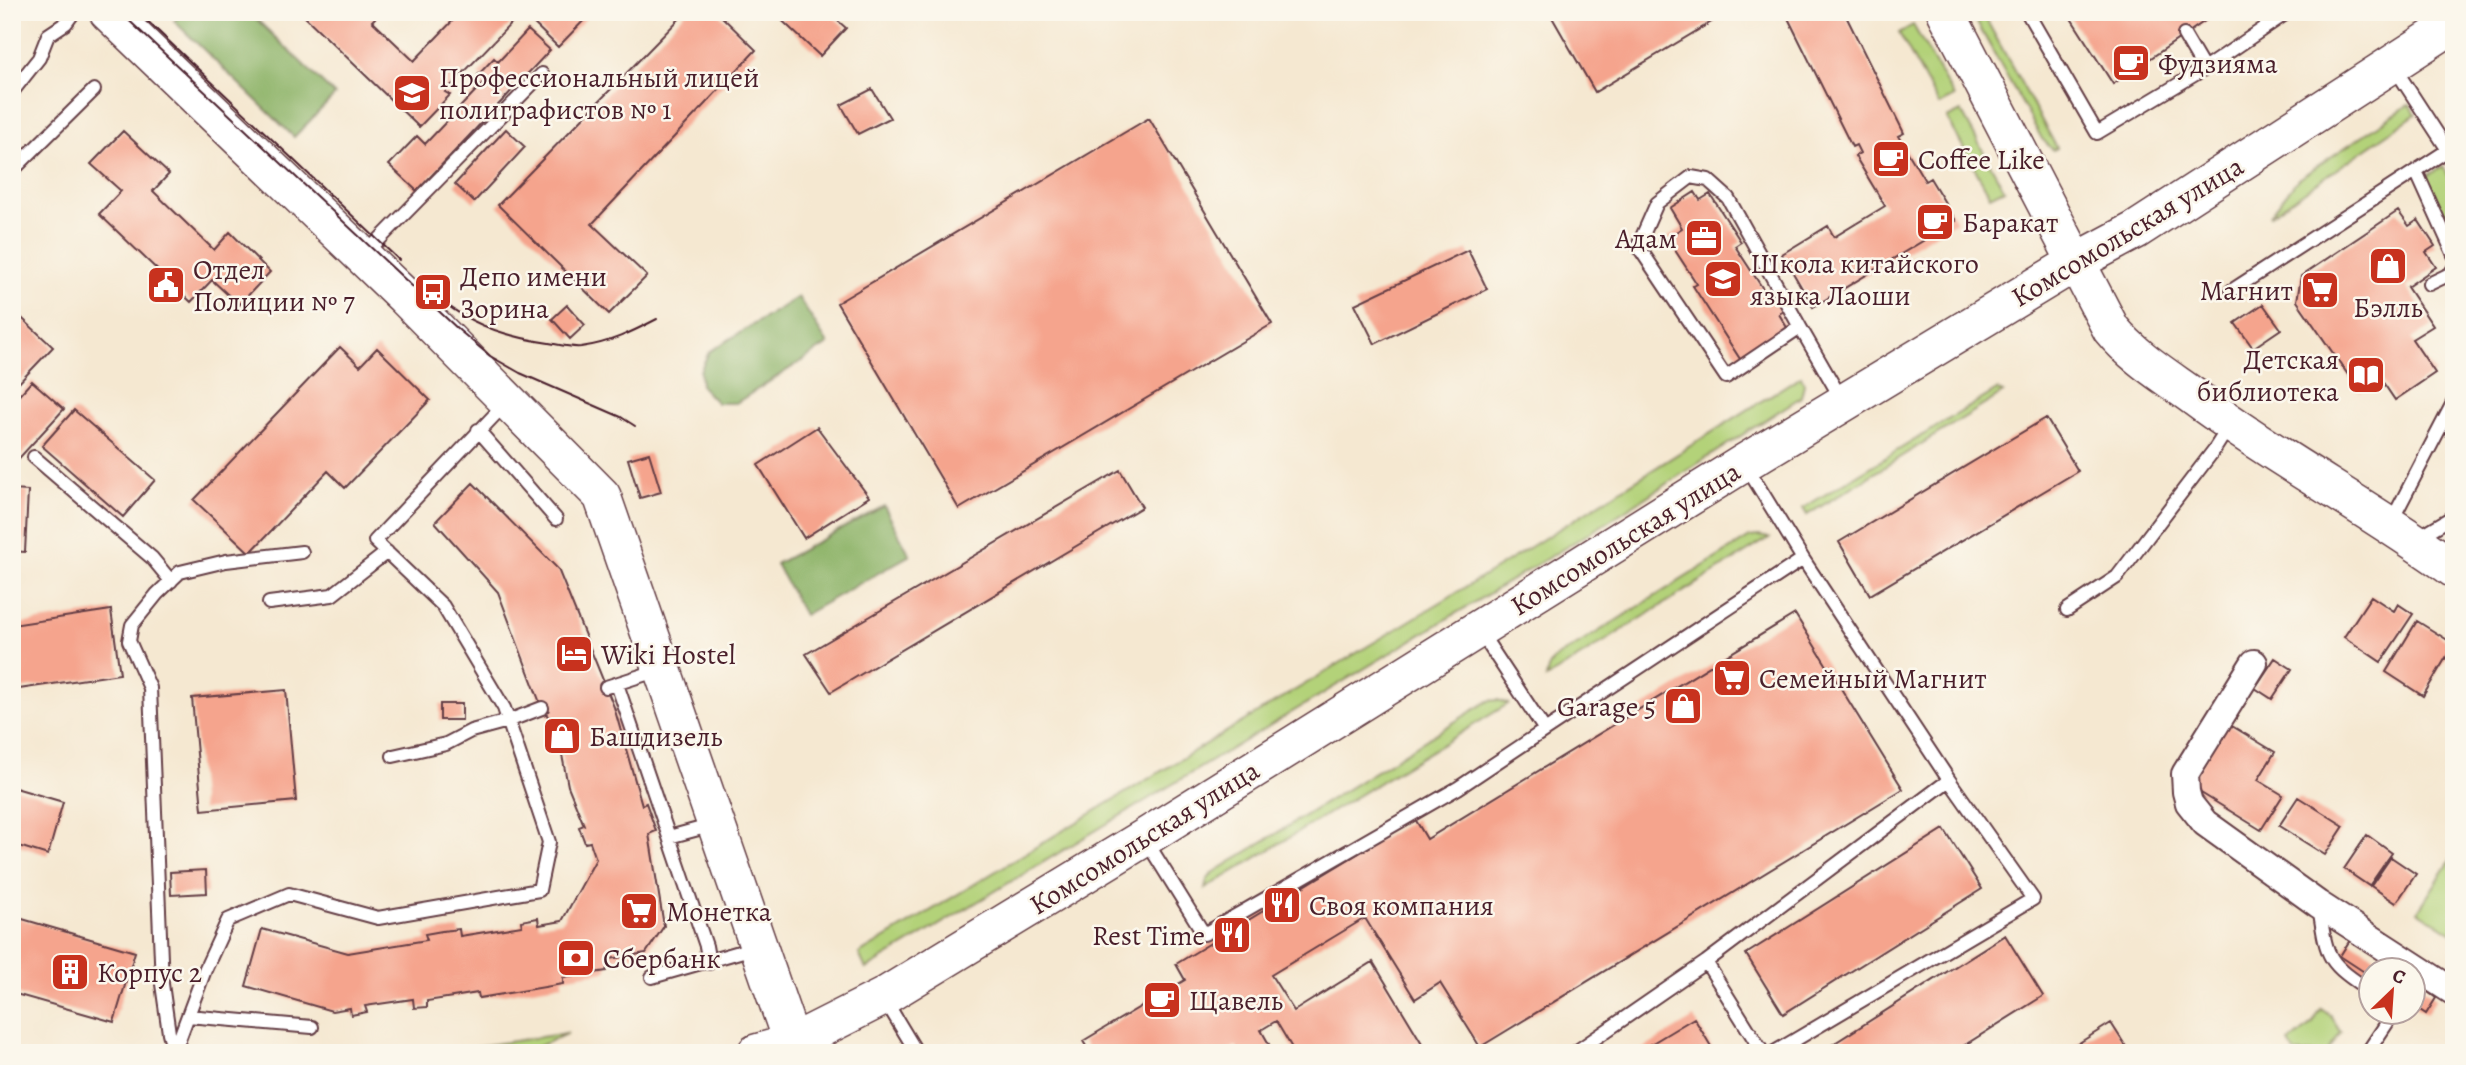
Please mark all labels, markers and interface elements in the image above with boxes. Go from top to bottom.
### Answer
cafe icon: Фудзияма [2110,42,2152,84]
place label: Фудзияма [2158,45,2278,83]
place label: Профессиональный лицей полиграфистов № 1 [439,59,759,129]
school or university icon: Профессиональный лицей полиграфистов № 1 [391,72,433,114]
cafe icon: Coffee Like [1870,138,1912,180]
place label: Coffee Like [1918,141,2045,179]
street label: Комсомольская улица [2004,147,2251,316]
cafe icon: Баракат [1914,201,1956,243]
place label: Баракат [1962,204,2059,242]
office icon: Адам [1683,217,1725,259]
place label: Адам [1614,220,1677,258]
place label: Школа китайского языка Лаоши [1750,245,1979,315]
shop icon: Бэлль [2367,245,2409,287]
place label: Отдел Полиции № 7 [193,251,355,321]
place label: Депо имени Зорина [460,258,607,328]
school or university icon: Школа китайского языка Лаоши [1702,258,1744,300]
public building icon: Отдел Полиции № 7 [145,264,187,306]
supermarket icon: Магнит [2299,269,2341,311]
bus stop icon: Депо имени Зорина [412,271,454,313]
place label: Магнит [2200,272,2293,310]
place label: Бэлль [2353,289,2423,327]
place label: Детская библиотека [2197,341,2339,411]
library icon: Детская библиотека [2345,354,2387,396]
street label: Комсомольская улица [1503,453,1748,625]
hotel icon: Wiki Hostel [553,633,595,675]
place label: Wiki Hostel [600,636,736,674]
supermarket icon: Семейный Магнит [1711,657,1753,699]
place label: Семейный Магнит [1759,660,1987,698]
shop icon: Garage 5 [1662,685,1704,727]
place label: Garage 5 [1557,688,1656,726]
shop icon: Башдизель [541,715,583,757]
place label: Башдизель [589,718,723,756]
street label: Комсомольская улица [1022,752,1267,924]
restaurant icon: Своя компания [1261,884,1303,926]
place label: Своя компания [1309,887,1494,925]
supermarket icon: Монетка [618,890,660,932]
place label: Монетка [666,893,772,931]
restaurant icon: Rest Time [1211,914,1253,956]
place label: Rest Time [1092,917,1205,955]
bank icon: Сбербанк [555,937,597,979]
place label: Сбербанк [603,940,721,978]
building icon: Корпус 2 [49,951,91,993]
place label: Корпус 2 [97,954,202,992]
north arrow [2358,956,2428,1026]
text: С [2388,962,2410,991]
cafe icon: Щавель [1141,979,1183,1021]
place label: Щавель [1189,982,1283,1020]

